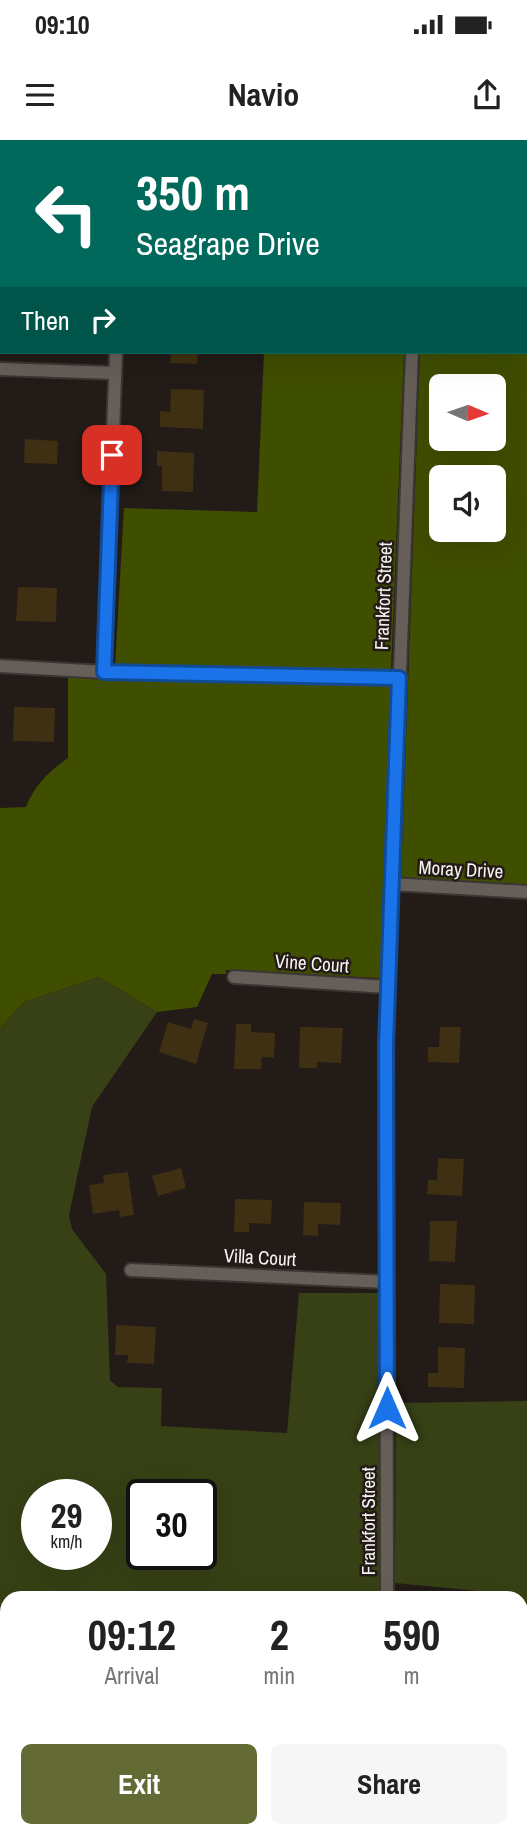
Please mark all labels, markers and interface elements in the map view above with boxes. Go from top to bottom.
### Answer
text: 09:10 [35,7,90,42]
text: Navio [228,73,299,116]
icon: menu [21,76,59,114]
icon: share [468,76,506,114]
text: 350 m [136,159,250,225]
icon: left [21,168,112,259]
text: Seagrape Drive [136,222,320,265]
icon: right [84,301,122,339]
text: Then [21,303,70,338]
north arrow [429,374,506,452]
map controls [429,374,506,542]
pin [82,425,142,485]
icon: arrive [93,436,131,474]
button: sound [429,465,506,542]
street label: Frankfort Street [368,541,398,651]
street label: Moray Drive [418,854,504,884]
street label: Vine Court [274,947,351,979]
street label: Villa Court [223,1242,298,1272]
position arrow [350,1371,424,1445]
street label: Frankfort Street [355,1466,381,1575]
speed limit sign: 30 [126,1479,217,1570]
text: 29 [51,1492,82,1539]
text: km/h [51,1529,83,1554]
text: 09:12 [88,1607,176,1663]
text: 2 [270,1607,289,1663]
text: 590 [383,1607,440,1663]
text: Arrival [105,1660,159,1691]
text: min [264,1660,295,1691]
text: m [404,1660,419,1691]
button: Exit [21,1744,257,1824]
button: Share [271,1744,507,1824]

